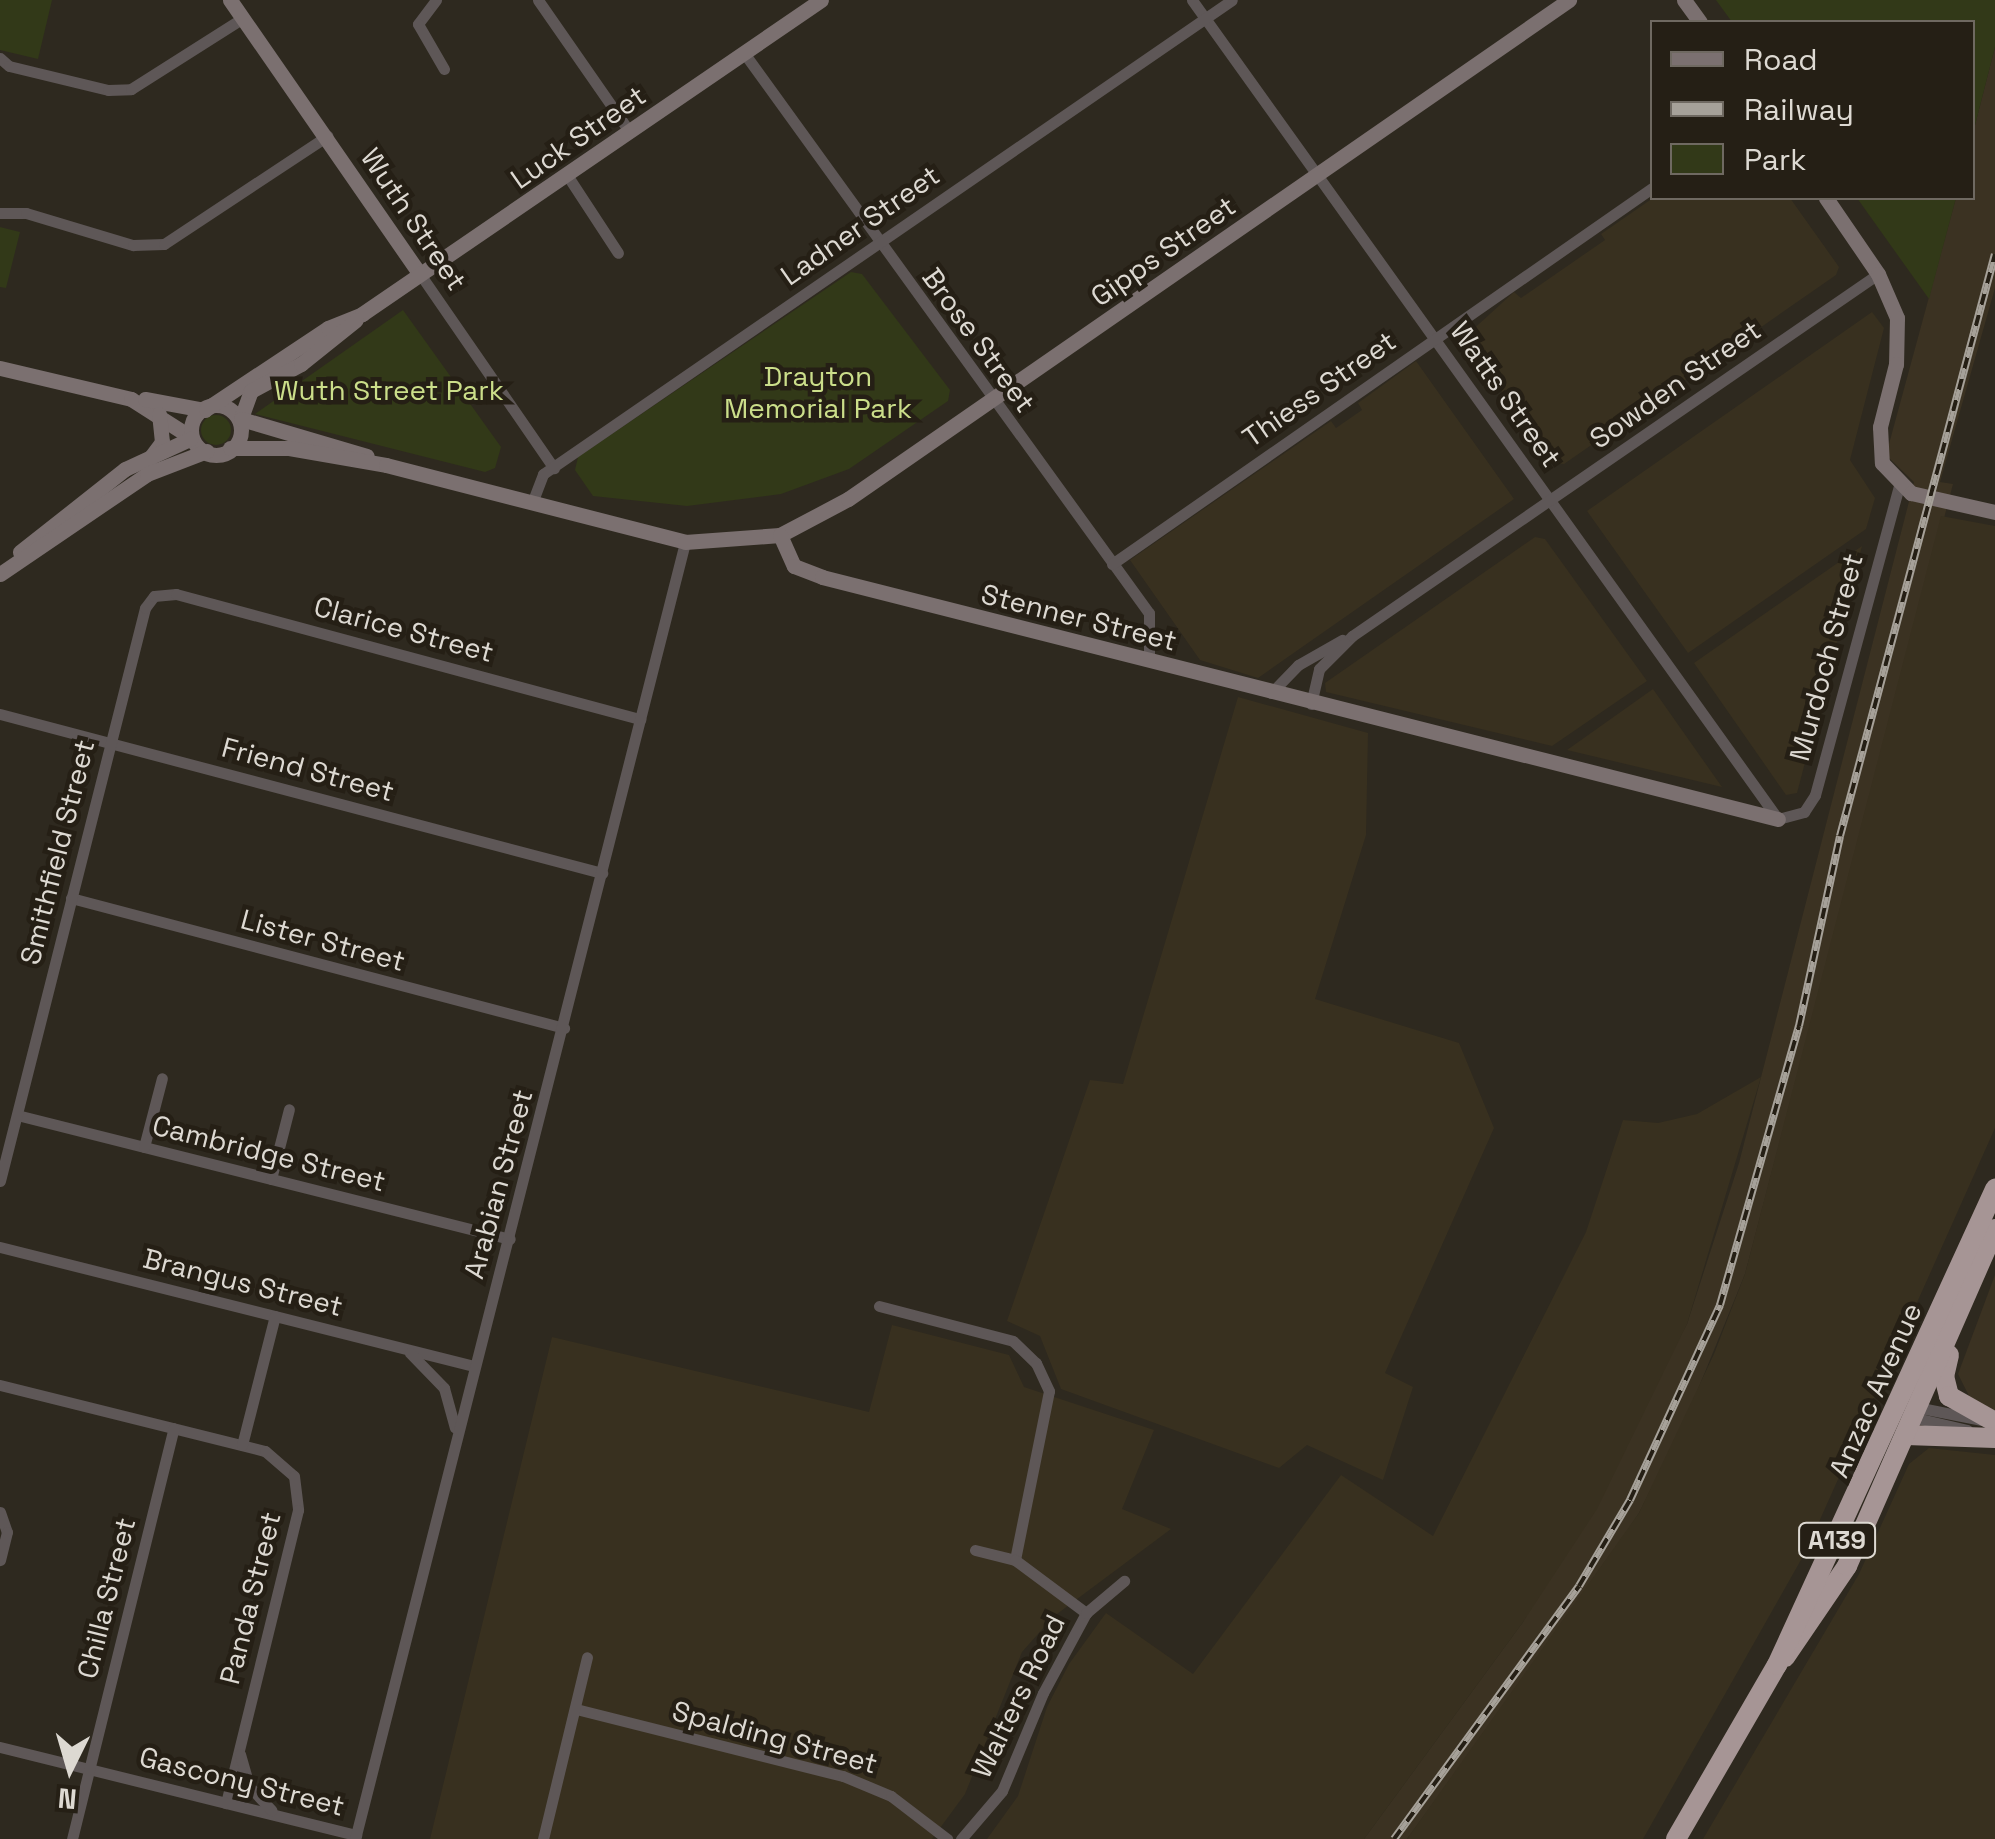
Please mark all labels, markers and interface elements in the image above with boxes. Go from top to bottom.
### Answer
legend [1650,20,1975,200]
text: Road [1744,40,1818,79]
street label: Luck Street [504,78,652,196]
text: Railway [1744,90,1854,129]
text: Park [1744,140,1806,179]
street label: Wuth Street [354,141,474,297]
street label: Ladner Street [774,158,946,292]
street label: Gipps Street [1084,189,1242,313]
street label: Brose Street [915,261,1043,419]
street label: Sowden Street [1583,313,1767,455]
street label: Watts Street [1444,315,1568,473]
street label: Thiess Street [1236,324,1402,454]
park label: Drayton Memorial Park [724,359,912,425]
park label: Wuth Street Park [274,373,504,407]
street label: Murdoch Street [1782,550,1870,764]
street label: Stenner Street [978,576,1180,658]
street label: Clarice Street [311,589,497,669]
street label: Friend Street [218,730,398,808]
street label: Smithfield Street [13,736,101,968]
street label: Lister Street [237,902,409,978]
street label: Arabian Street [457,1086,539,1282]
street label: Cambridge Street [149,1108,389,1198]
street label: Brangus Street [140,1241,346,1323]
street label: Anzac Avenue [1821,1297,1929,1483]
street label: Panda Street [212,1508,288,1688]
street label: Chilla Street [70,1514,142,1682]
road number: A139 [1797,1520,1877,1560]
street label: Walters Road [964,1609,1072,1783]
street label: Spalding Street [669,1693,881,1781]
north arrow [20,1719,120,1819]
street label: Gascony Street [136,1739,348,1823]
text: N [56,1780,78,1818]

